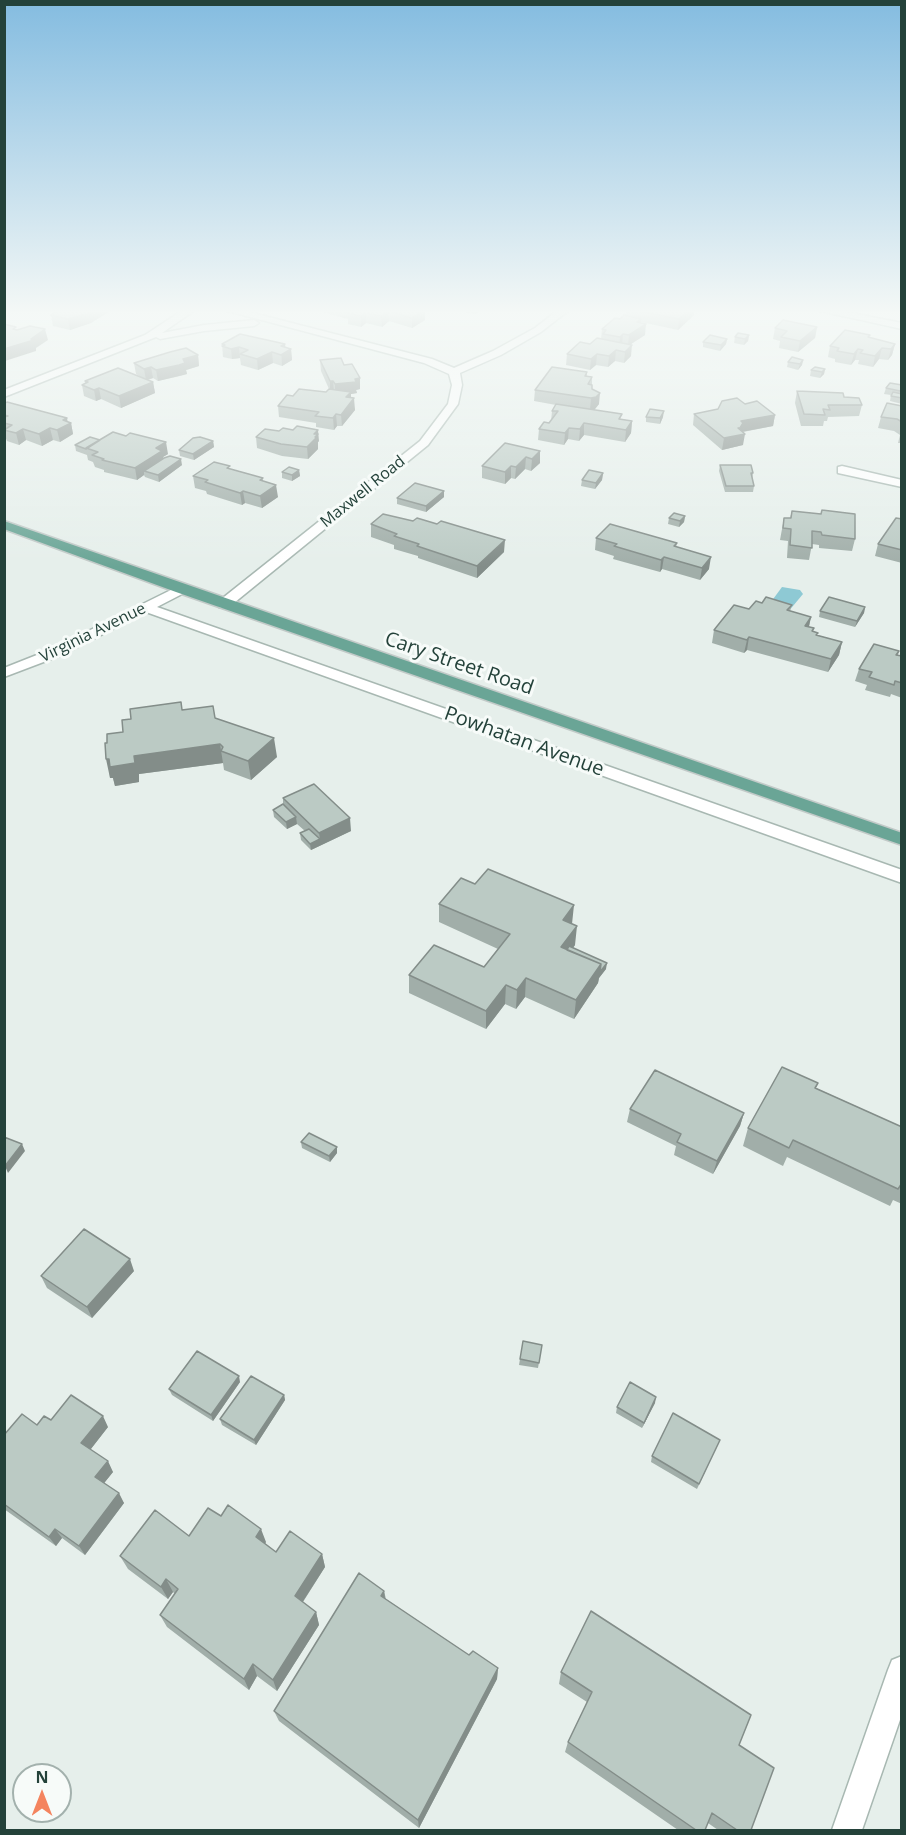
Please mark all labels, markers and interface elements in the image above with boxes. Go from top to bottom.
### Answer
street label: Maxwell Road [317,452,409,532]
street label: Virginia Avenue [37,599,149,667]
street label: Cary Street Road [381,627,537,701]
street label: Powhatan Avenue [441,702,607,782]
north arrow [12,1763,72,1823]
text: N [35,1766,49,1788]

